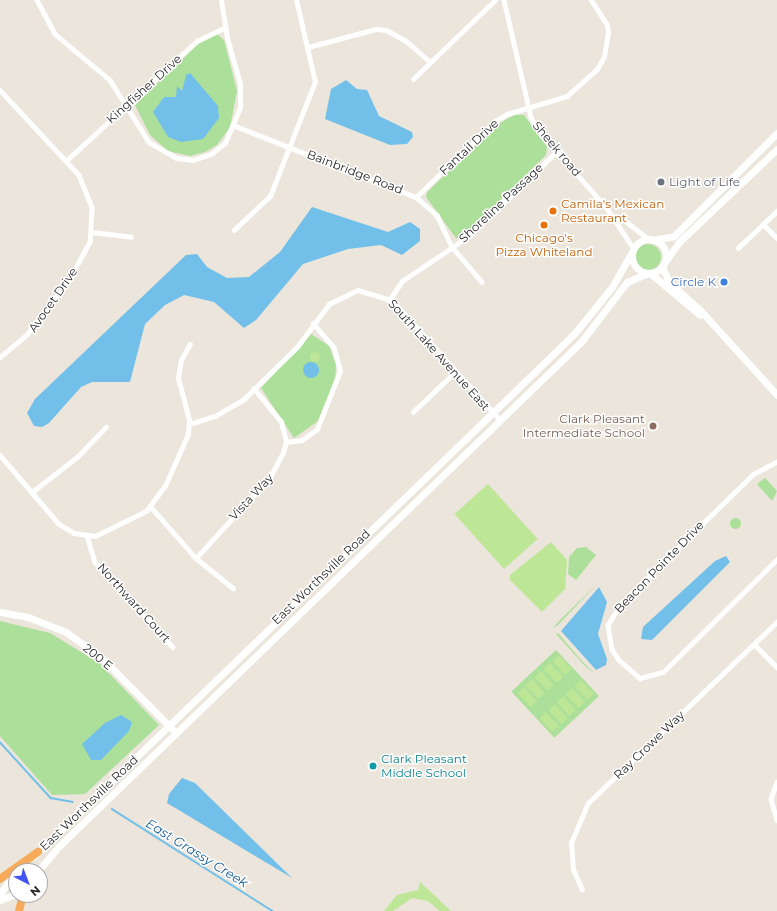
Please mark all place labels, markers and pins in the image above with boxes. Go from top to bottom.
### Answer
place label: Light of Life [669,175,740,189]
marker: Light of Life [656,177,666,187]
place label: Camila's Mexican Restaurant [561,197,664,225]
marker: Camila's Mexican Restaurant [548,206,558,216]
marker: Chicago's Pizza Whiteland [539,220,549,230]
place label: Chicago's Pizza Whiteland [495,231,593,259]
place label: Circle K [671,275,716,289]
marker: Circle K [719,277,729,287]
place label: Clark Pleasant Intermediate School [523,412,645,440]
marker: Clark Pleasant Intermediate School [648,421,658,431]
place label: Clark Pleasant Middle School [381,752,467,780]
marker: Clark Pleasant Middle School [368,761,378,771]

